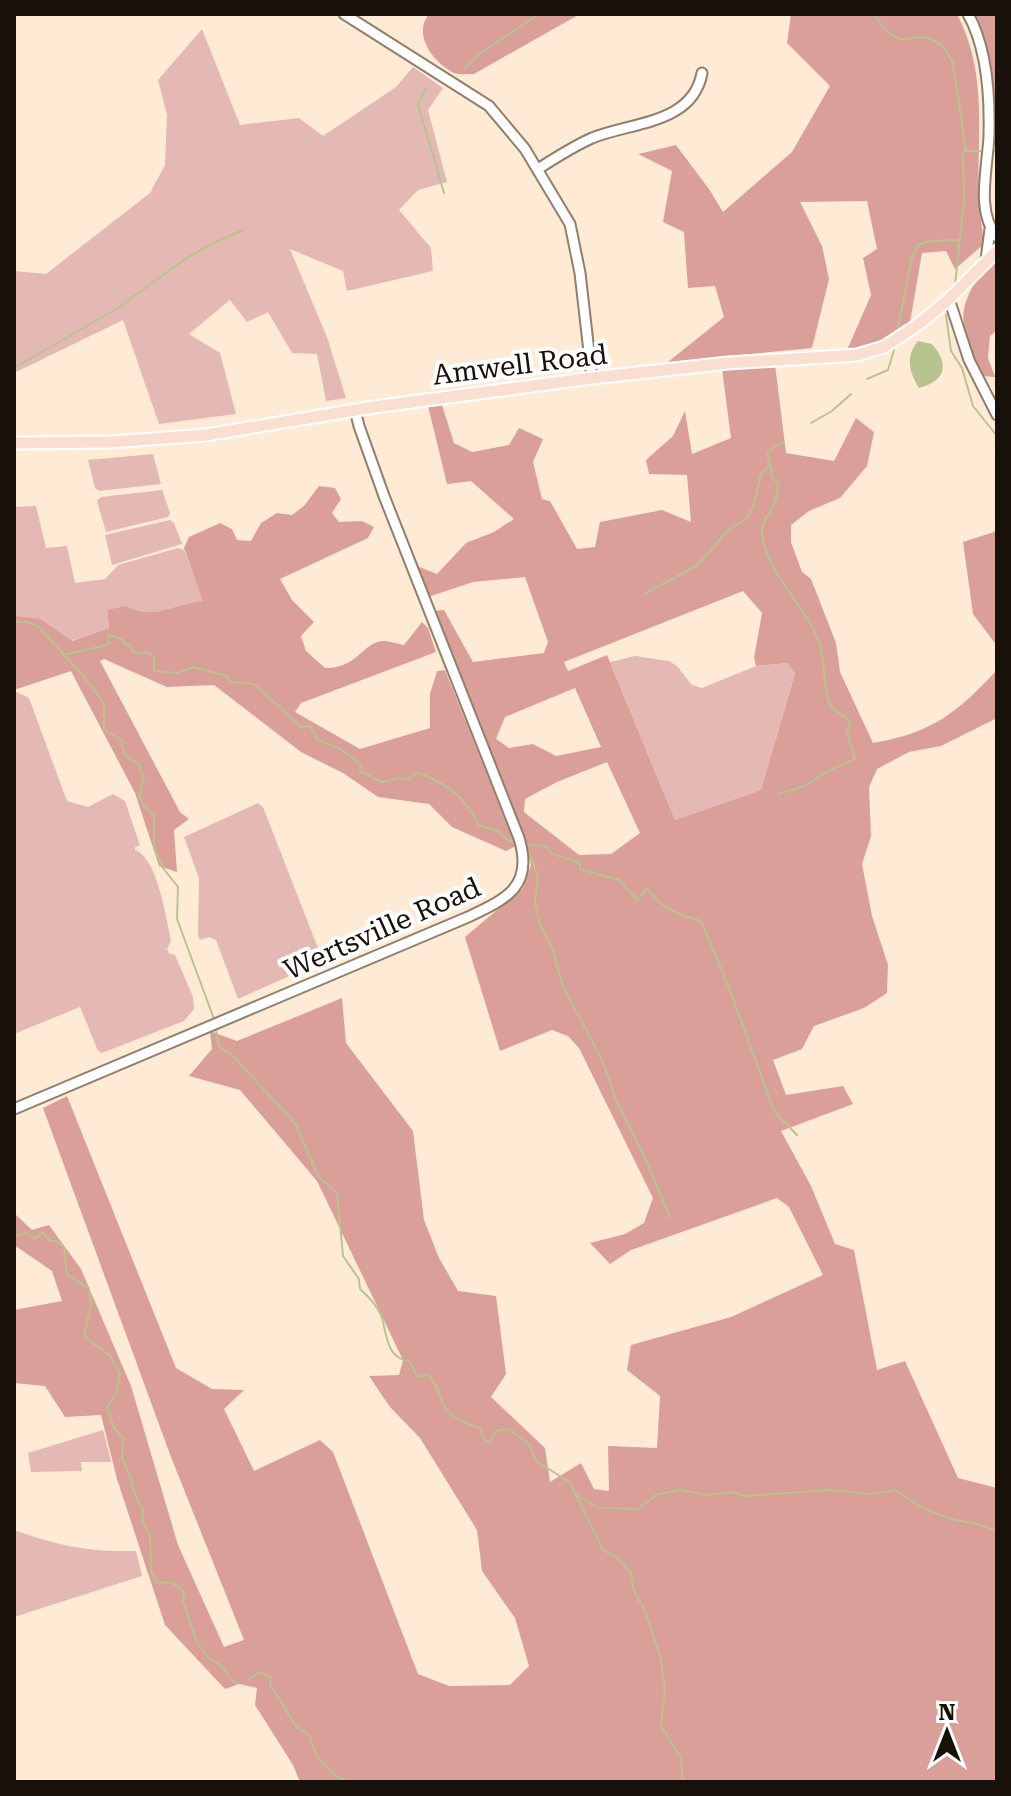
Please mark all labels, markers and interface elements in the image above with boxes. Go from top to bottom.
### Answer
street label: Amwell Road [431,337,609,392]
street label: Wertsville Road [279,870,486,987]
north arrow [907,1692,987,1772]
text: N [939,1700,956,1725]

